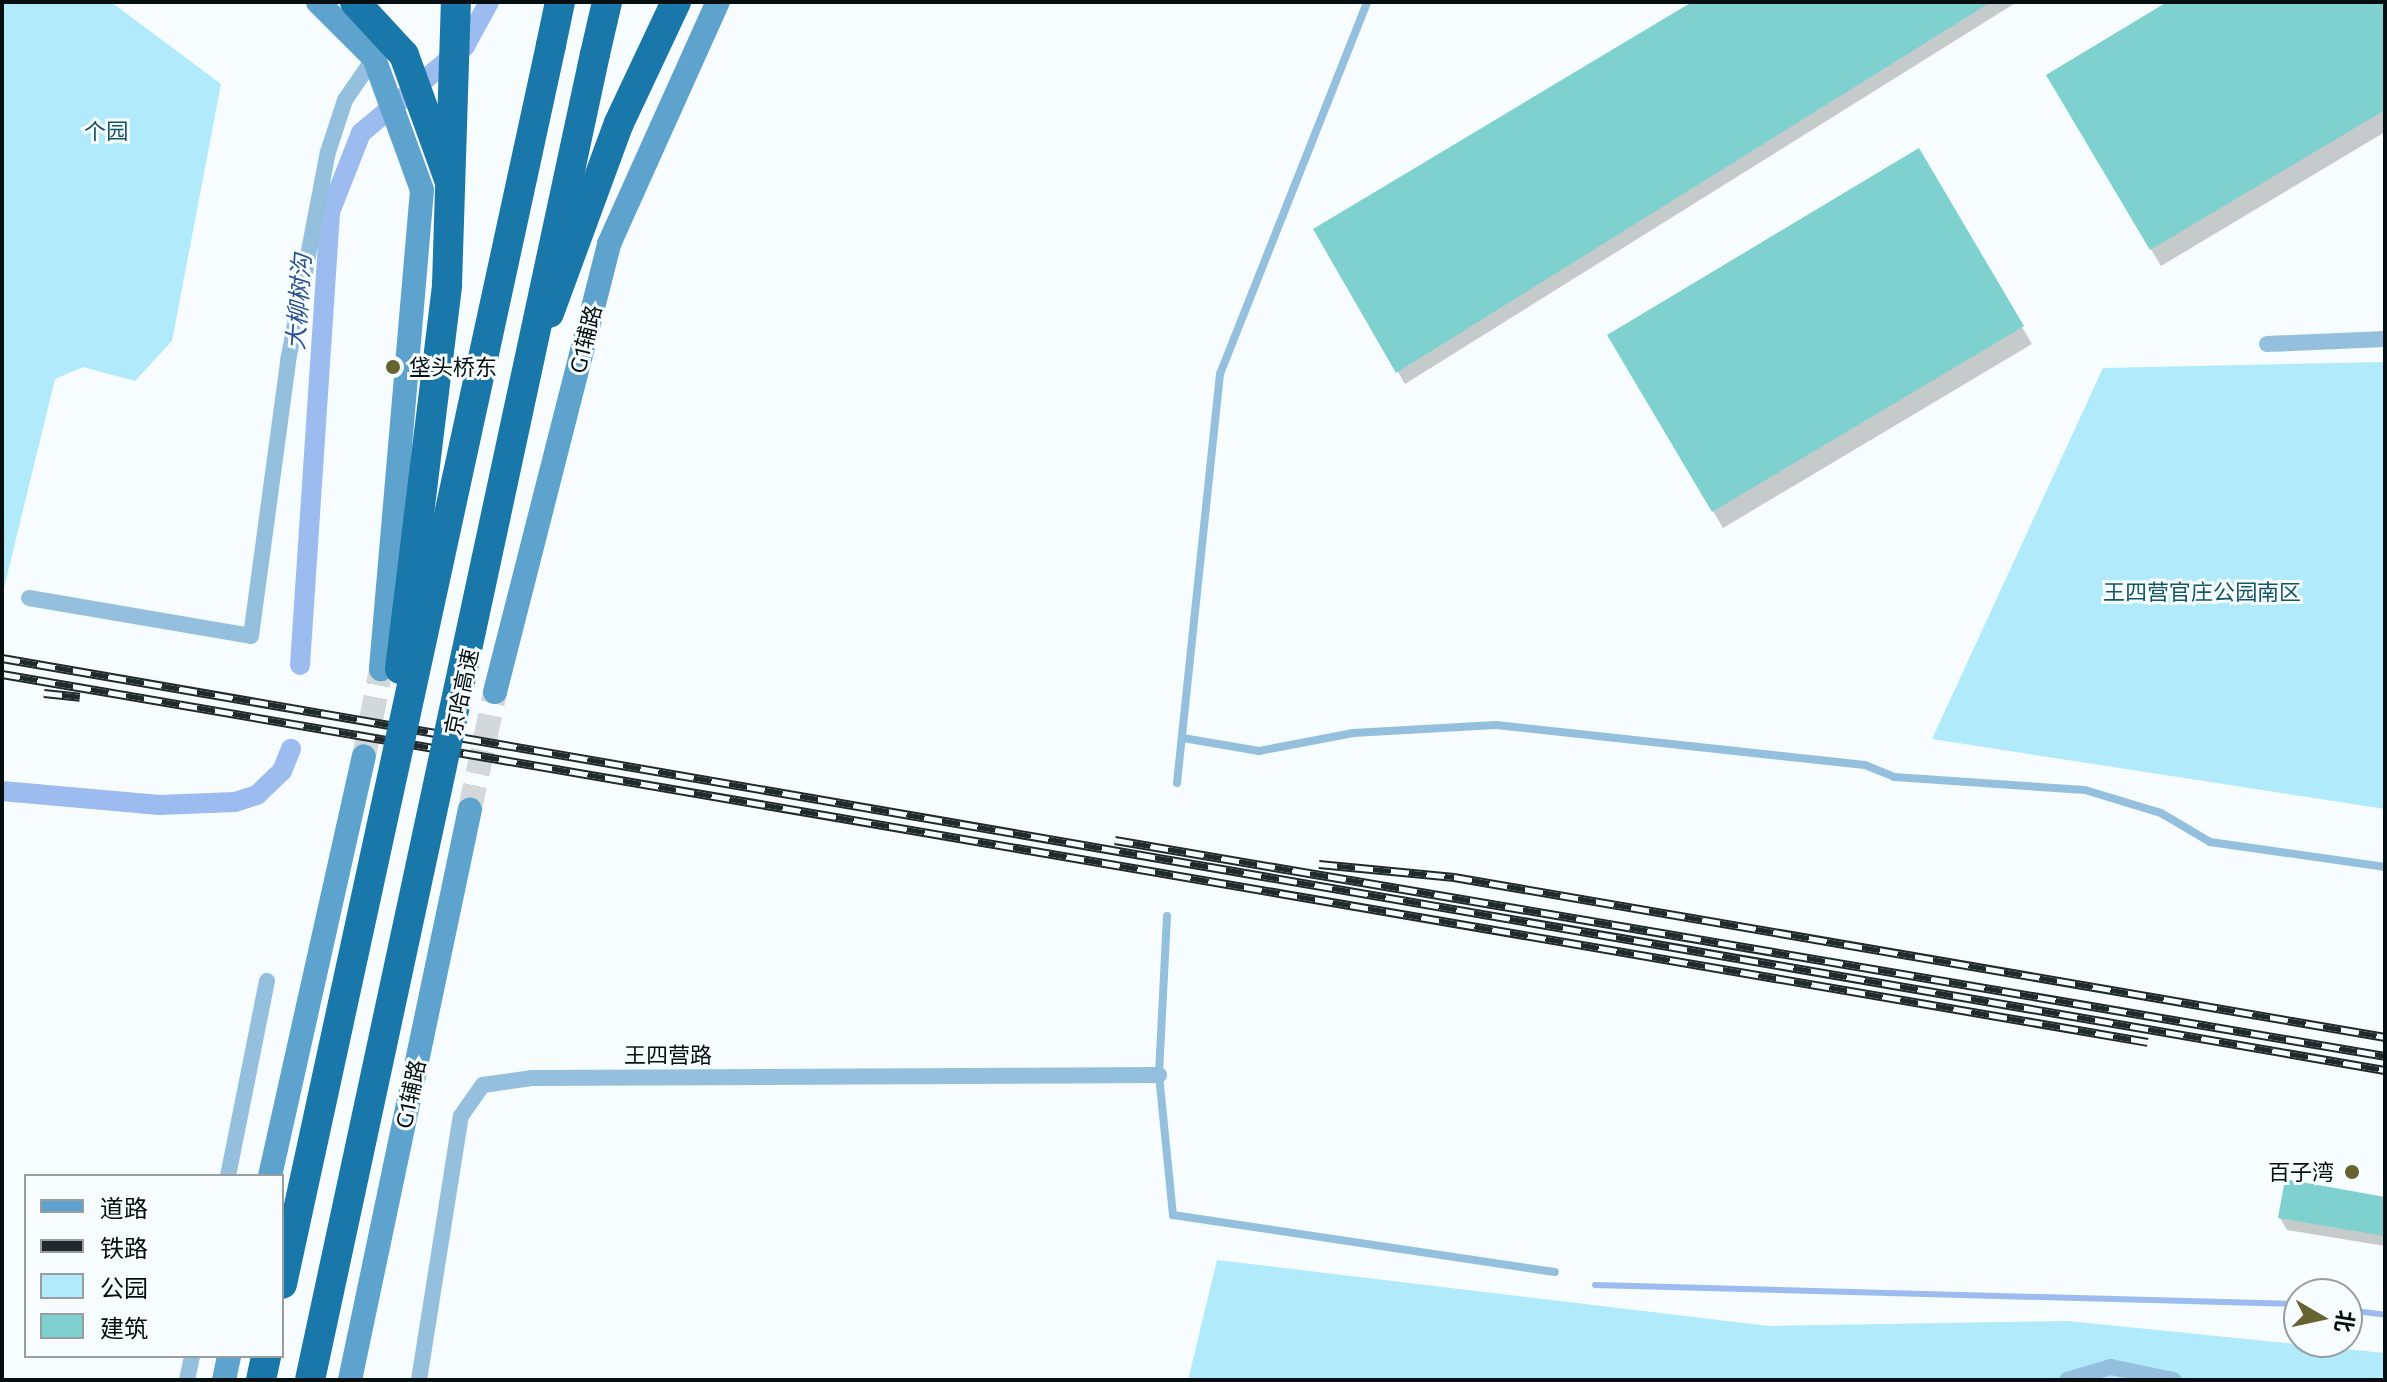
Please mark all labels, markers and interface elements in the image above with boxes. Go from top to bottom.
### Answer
park label: 个园 [84,118,128,144]
water label: 大柳树沟 [280,253,316,351]
street label: G1辅路 [564,302,606,376]
place label: 垡头桥东 [409,354,497,380]
marker: 垡头桥东 [384,358,402,376]
park label: 王四营官庄公园南区 [2103,579,2301,605]
street label: 京哈高速 [439,646,483,738]
street label: 王四营路 [624,1042,712,1068]
street label: G1辅路 [390,1057,430,1131]
place label: 百子湾 [2268,1159,2334,1185]
marker: 百子湾 [2341,1161,2363,1183]
legend [24,1174,284,1358]
text: 道路 [100,1193,148,1222]
text: 铁路 [100,1233,148,1262]
text: 公园 [100,1273,148,1302]
north arrow [2283,1278,2363,1358]
text: 北 [2330,1309,2360,1334]
text: 建筑 [100,1313,148,1342]

